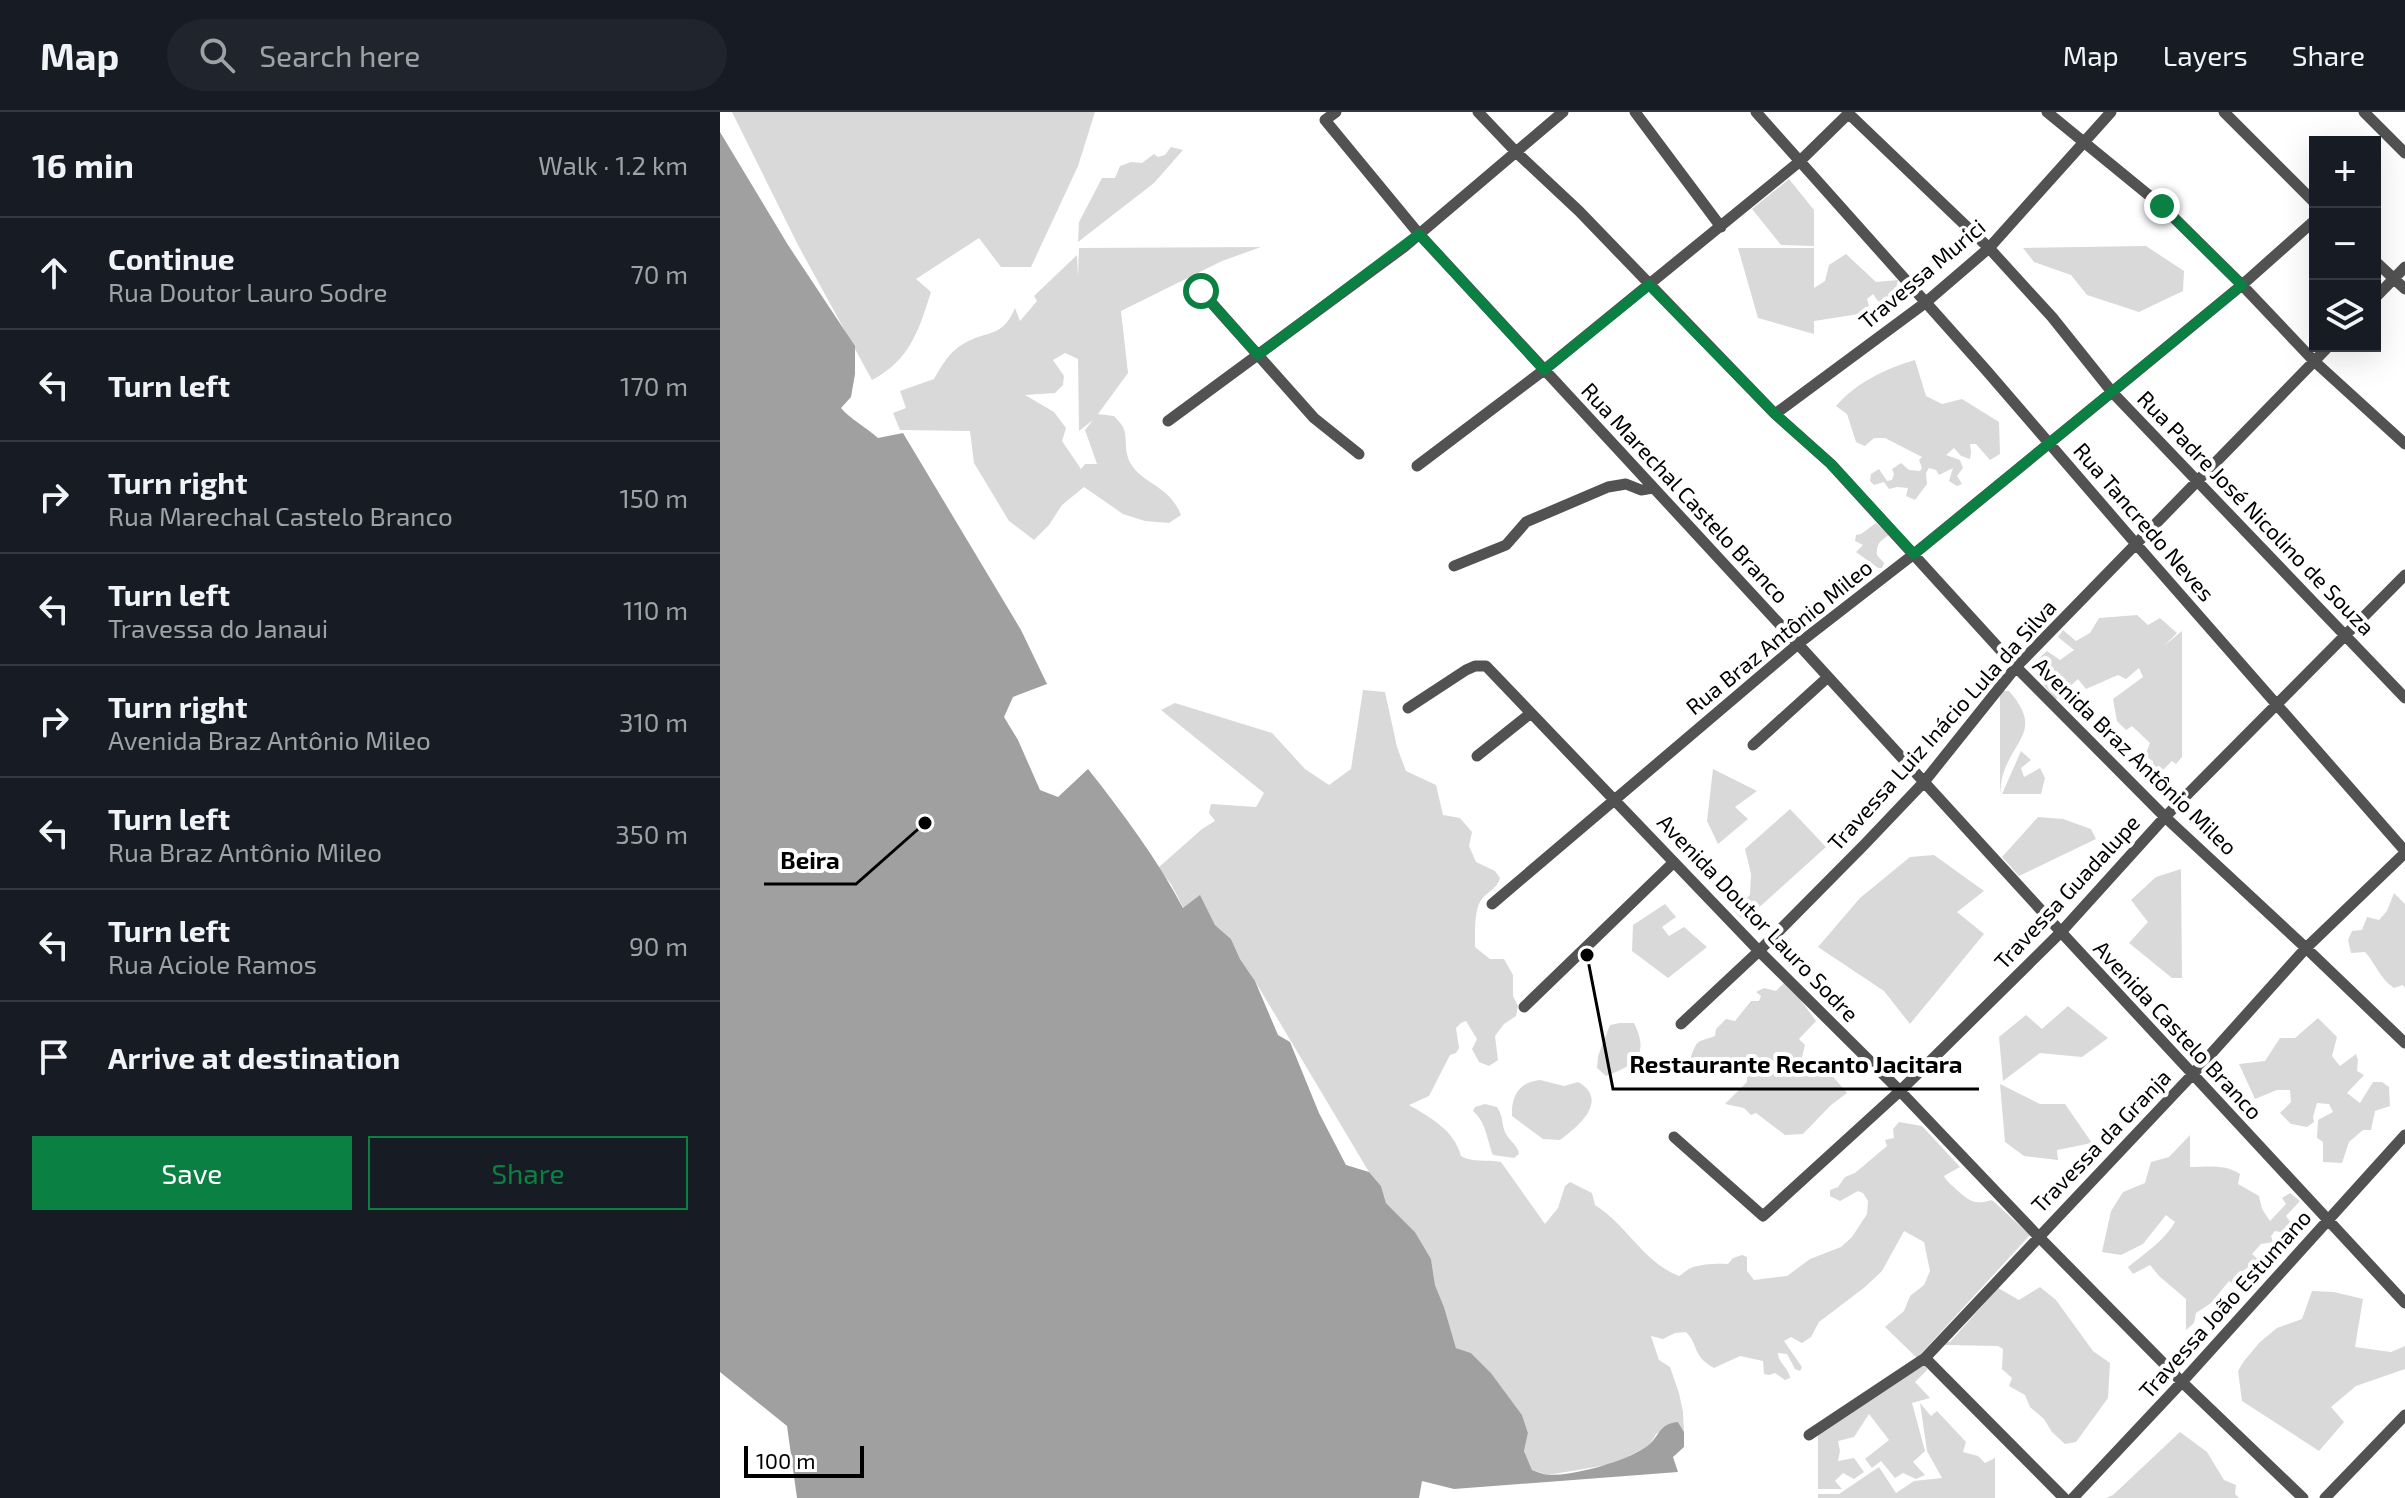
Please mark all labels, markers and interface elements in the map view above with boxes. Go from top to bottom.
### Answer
search box [167,19,727,91]
text: Map [40,32,119,78]
icon: search [195,33,239,77]
text: Search here [259,37,420,73]
text: Map [2063,38,2119,72]
text: Layers [2163,38,2248,72]
text: Share [2292,38,2365,72]
map controls [2309,136,2381,352]
button: + [2309,136,2381,208]
text: 16 min [32,144,134,185]
text: Walk · 1.2 km [538,149,688,180]
route end [2144,188,2180,224]
button: − [2309,208,2381,280]
street label: Travessa Murici [1853,213,1990,334]
text: Continue [108,240,235,276]
icon: ahead [32,251,76,295]
text: 70 m [630,258,688,289]
route start [1183,273,1219,309]
text: Rua Doutor Lauro Sodre [108,276,388,307]
button: layers [2309,280,2381,352]
icon: left [32,363,76,407]
text: Turn left [108,367,230,403]
text: 170 m [620,370,688,401]
street label: Rua Marechal Castelo Branco [1577,377,1795,608]
street label: Rua Padre José Nicolino de Souza [2133,385,2381,640]
street label: Rua Tancredo Neves [2069,437,2221,606]
text: Turn right [108,464,248,500]
icon: right [32,475,76,519]
text: 150 m [619,482,688,513]
text: Rua Marechal Castelo Branco [108,500,453,531]
street label: Rua Braz Antônio Mileo [1680,553,1877,719]
text: Turn left [108,576,230,612]
icon: left [32,587,76,631]
text: 110 m [623,594,688,625]
street label: Travessa Luiz Inácio Lula da Silva [1822,594,2061,855]
text: Travessa do Janaui [108,612,328,643]
street label: Avenida Braz Antônio Mileo [2028,651,2243,860]
text: Turn right [108,688,248,724]
icon: right [32,699,76,743]
text: 310 m [619,706,688,737]
text: Avenida Braz Antônio Mileo [108,724,431,755]
text: Turn left [108,800,230,836]
street label: Avenida Doutor Lauro Sodre [1653,808,1865,1026]
street label: Travessa Guadalupe [1988,809,2144,974]
icon: left [32,811,76,855]
text: 350 m [615,818,688,849]
text: Rua Braz Antônio Mileo [108,836,382,867]
callout: Beira [764,836,856,884]
text: Beira [780,845,840,874]
text: Turn left [108,912,230,948]
icon: left [32,923,76,967]
text: 90 m [629,930,688,961]
street label: Avenida Castelo Branco [2089,935,2268,1124]
text: Rua Aciole Ramos [108,948,317,979]
icon: arrive [32,1035,76,1079]
text: Arrive at destination [108,1039,400,1075]
callout: Restaurante Recanto Jacitara [1613,1041,1979,1089]
text: Restaurante Recanto Jacitara [1629,1049,1963,1078]
street label: Travessa da Granja [2025,1063,2176,1218]
button: Save [32,1136,352,1210]
button: Share [368,1136,688,1210]
street label: Travessa João Estumano [2133,1204,2316,1403]
scale bar [744,1442,864,1478]
text: 100 m [756,1447,815,1473]

